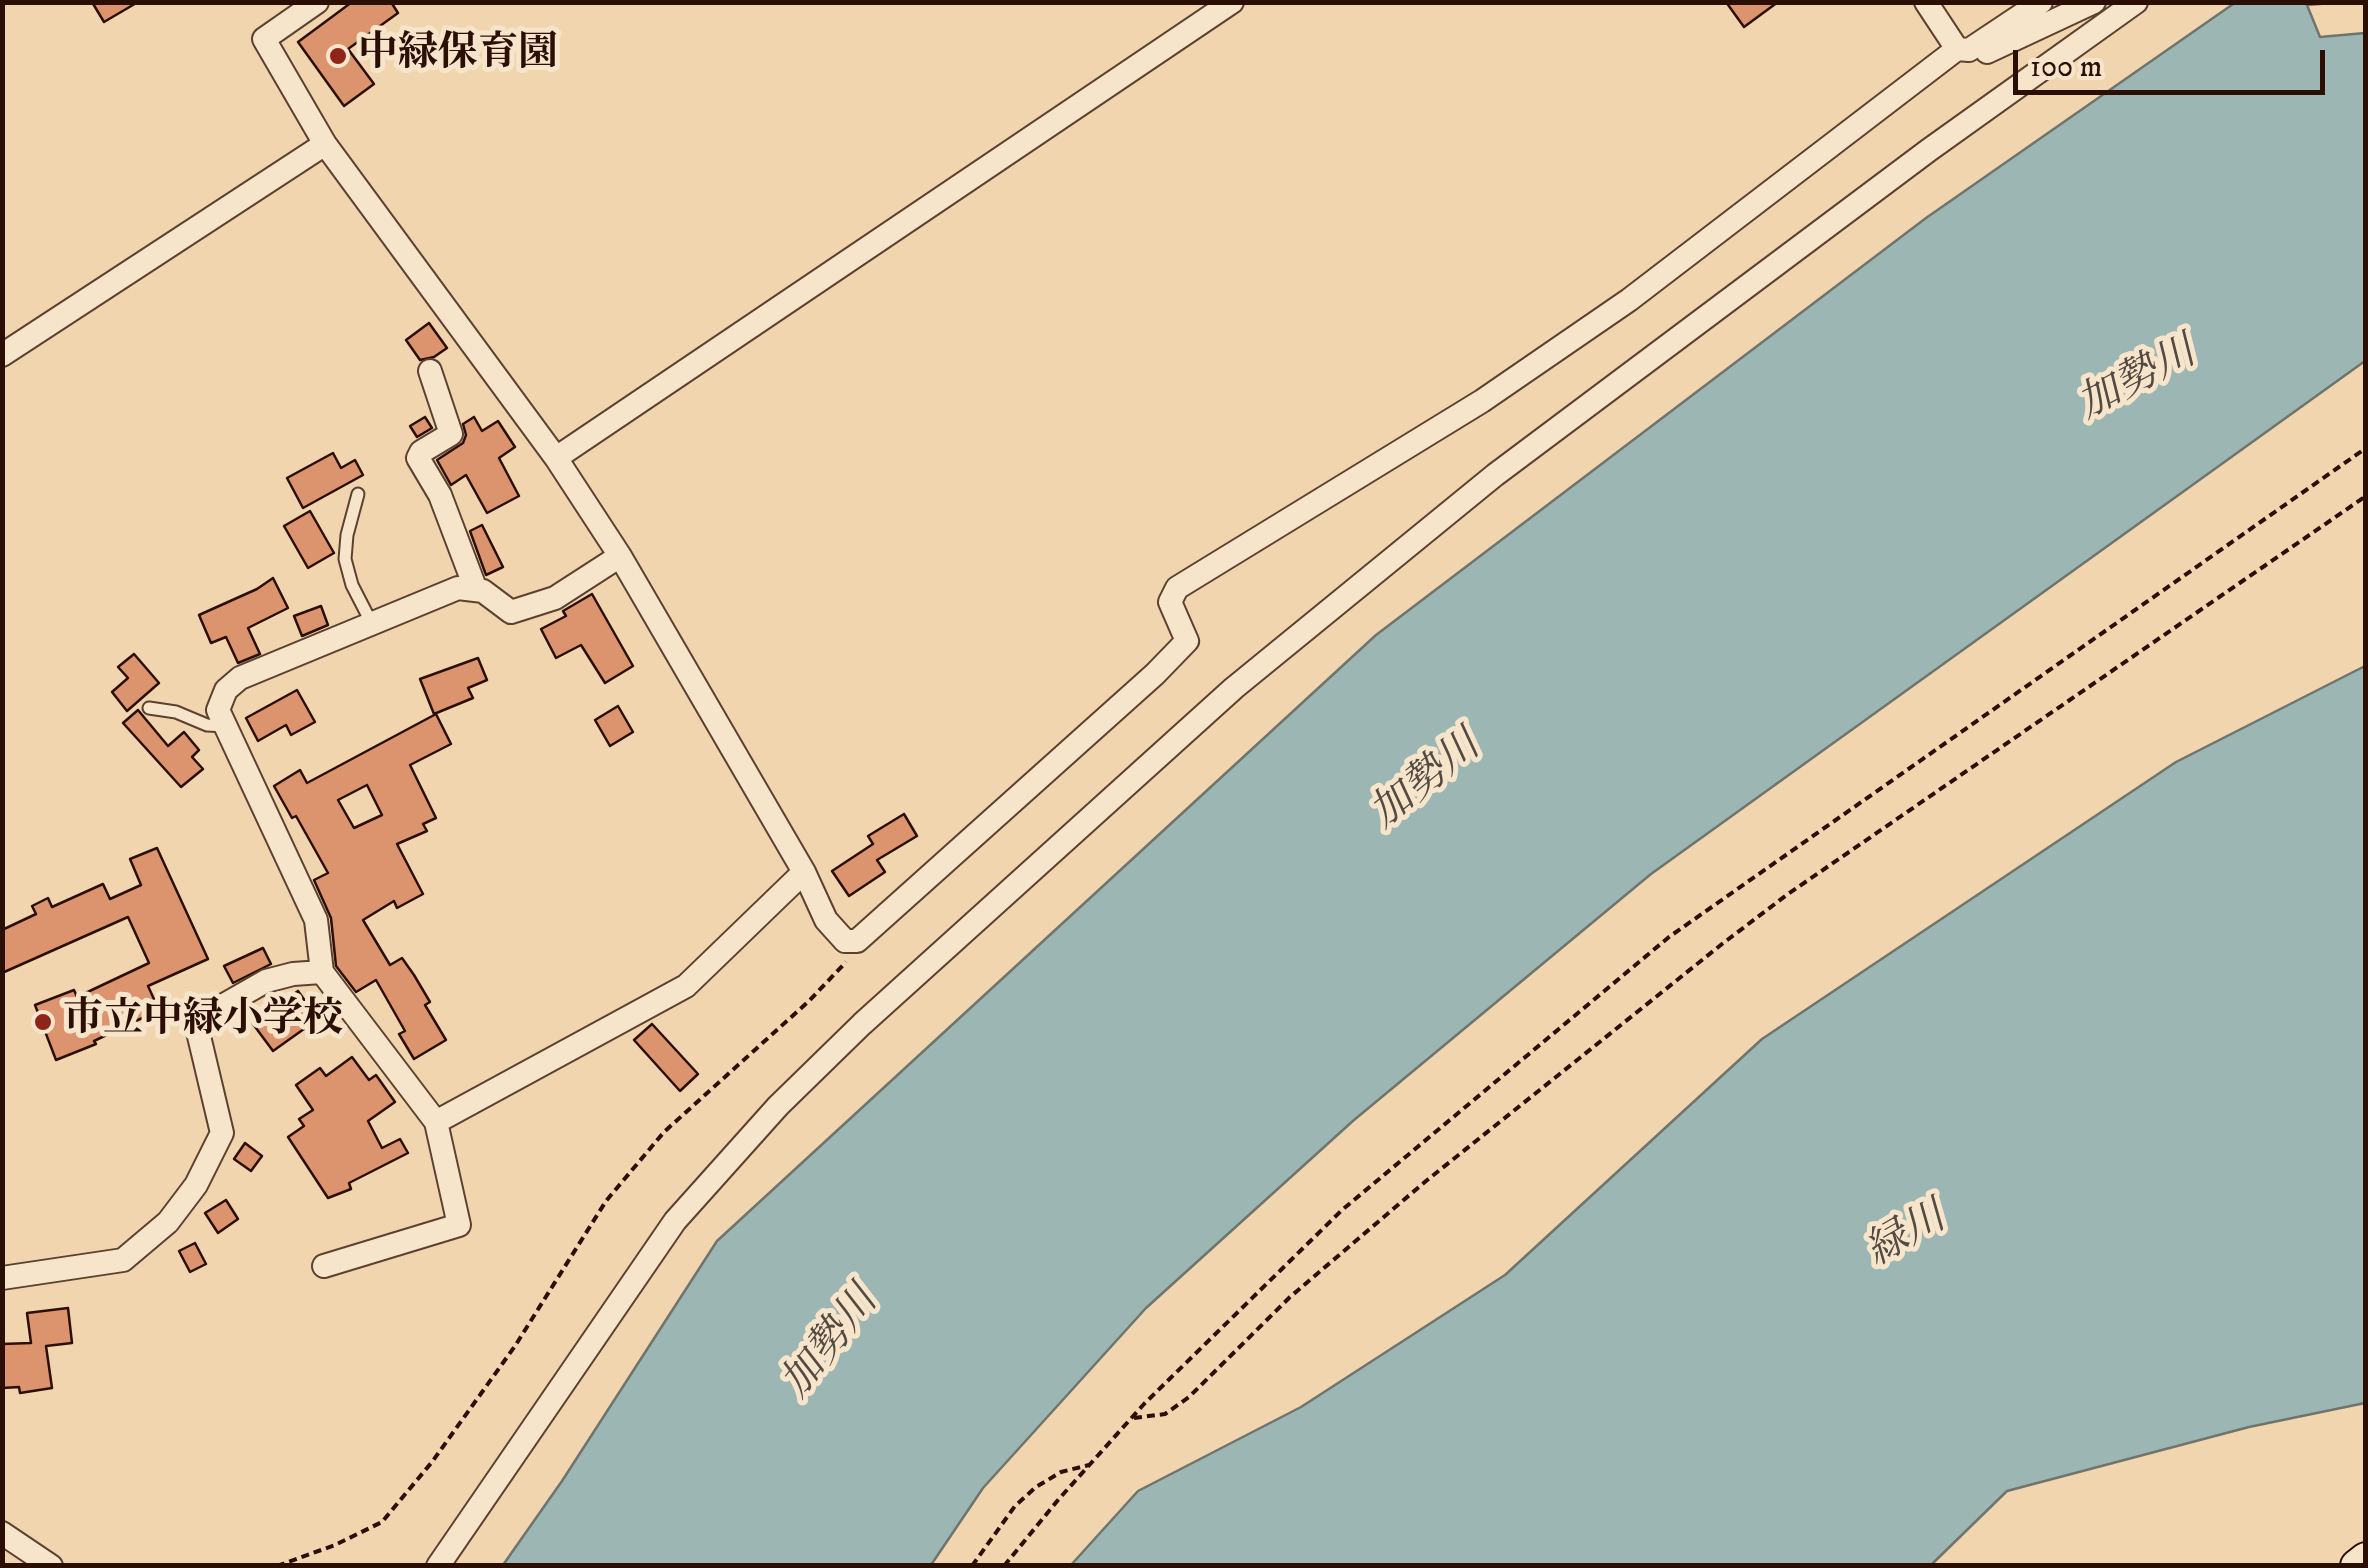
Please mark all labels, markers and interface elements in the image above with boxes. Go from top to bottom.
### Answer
scale bar [2018,30,2330,92]
place label: 中緑保育園 [358,32,558,80]
marker: 中緑保育園 [327,45,349,67]
text: 100 m [2030,49,2102,86]
water label: 加勢川 [2071,329,2205,433]
water label: 加勢川 [1362,723,1492,841]
place label: 市立中緑小学校 [63,998,343,1046]
marker: 市立中緑小学校 [32,1011,54,1033]
water label: 緑川 [1858,1194,1956,1280]
water label: 加勢川 [773,1279,891,1409]

